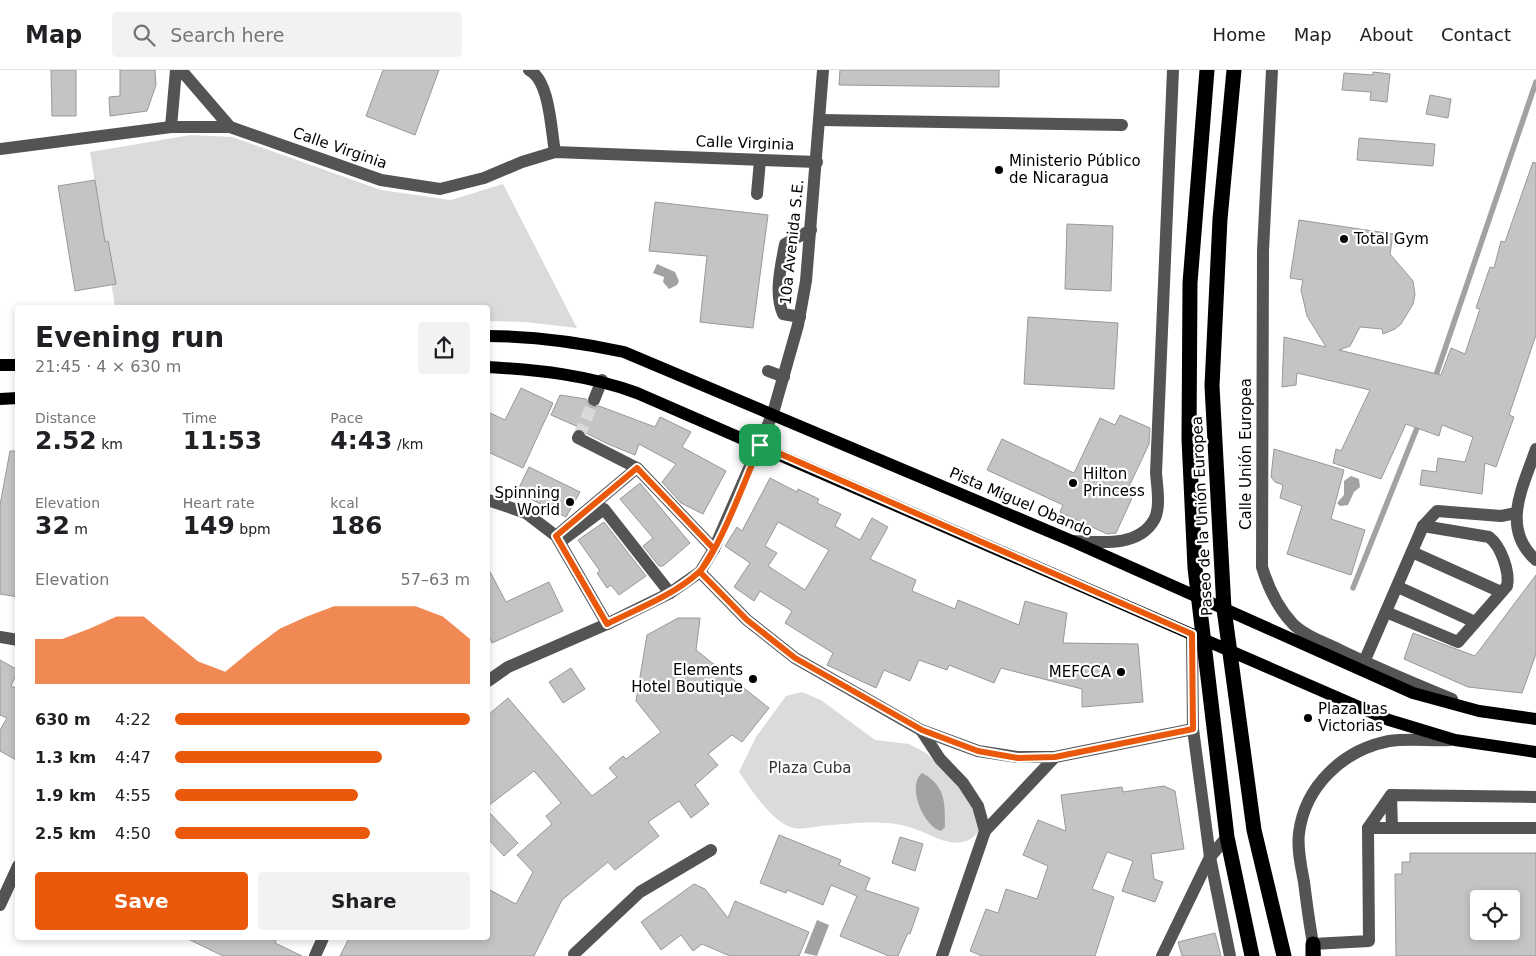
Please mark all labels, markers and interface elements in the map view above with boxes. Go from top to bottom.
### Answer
search box [112,12,462,57]
text: Map [25,21,82,49]
icon: search [130,21,158,49]
text: Search here [170,24,284,46]
text: Home [1213,24,1266,45]
text: Map [1294,24,1332,45]
text: About [1360,24,1413,45]
text: Contact [1441,24,1511,45]
street label: Calle Virginia [290,123,390,173]
street label: Calle Virginia [695,132,795,154]
place label: Ministerio Público de Nicaragua [1009,152,1141,187]
marker: Ministerio Público de Nicaragua [993,164,1005,176]
street label: 10a Avenida S.E. [776,178,808,306]
place label: Total Gym [1353,230,1429,248]
marker: Total Gym [1338,233,1350,245]
text: Evening run [35,321,224,354]
button: share [418,322,470,374]
text: 21:45 · 4 × 630 m [35,357,181,376]
street label: Calle Unión Europea [1237,378,1255,530]
text: Distance [35,410,96,426]
text: Time [183,410,217,426]
text: Pace [330,410,363,426]
street label: Paseo de la Unión Europea [1188,416,1216,616]
pin [739,424,781,466]
text: 2.52 [35,426,97,455]
text: 11:53 [183,426,262,455]
text: 4:43 [330,426,393,455]
icon: arrive [746,431,774,459]
text: km [97,436,123,452]
text: /km [393,436,423,452]
street label: Pista Miguel Obando [947,464,1095,540]
place label: Hilton Princess [1083,465,1145,500]
marker: Hilton Princess [1067,477,1079,489]
place label: Spinning World [495,484,560,519]
text: Elevation [35,495,100,511]
text: Heart rate [183,495,255,511]
text: kcal [330,495,359,511]
marker: Spinning World [564,496,576,508]
text: 32 [35,511,70,540]
text: 149 [183,511,235,540]
text: 186 [330,511,383,540]
text: m [70,521,88,537]
text: bpm [235,521,271,537]
text: Elevation [35,570,109,589]
text: 57–63 m [401,570,470,589]
place label: Elements Hotel Boutique [631,661,743,696]
place label: MEFCCA [1049,663,1112,681]
marker: MEFCCA [1115,666,1127,678]
marker: Elements Hotel Boutique [747,673,759,685]
place label: Plaza Las Victorias [1318,700,1388,735]
text: 630 m [35,710,91,729]
text: 4:22 [115,710,151,729]
marker: Plaza Las Victorias [1302,712,1314,724]
text: 1.3 km [35,748,96,767]
text: 4:47 [115,748,151,767]
park label: Plaza Cuba [769,759,851,777]
text: 1.9 km [35,786,96,805]
text: 4:55 [115,786,151,805]
text: 2.5 km [35,824,96,843]
text: 4:50 [115,824,151,843]
button: Save [35,872,248,930]
button: Share [258,872,470,930]
map controls [1470,890,1520,940]
button: locate [1470,890,1520,940]

